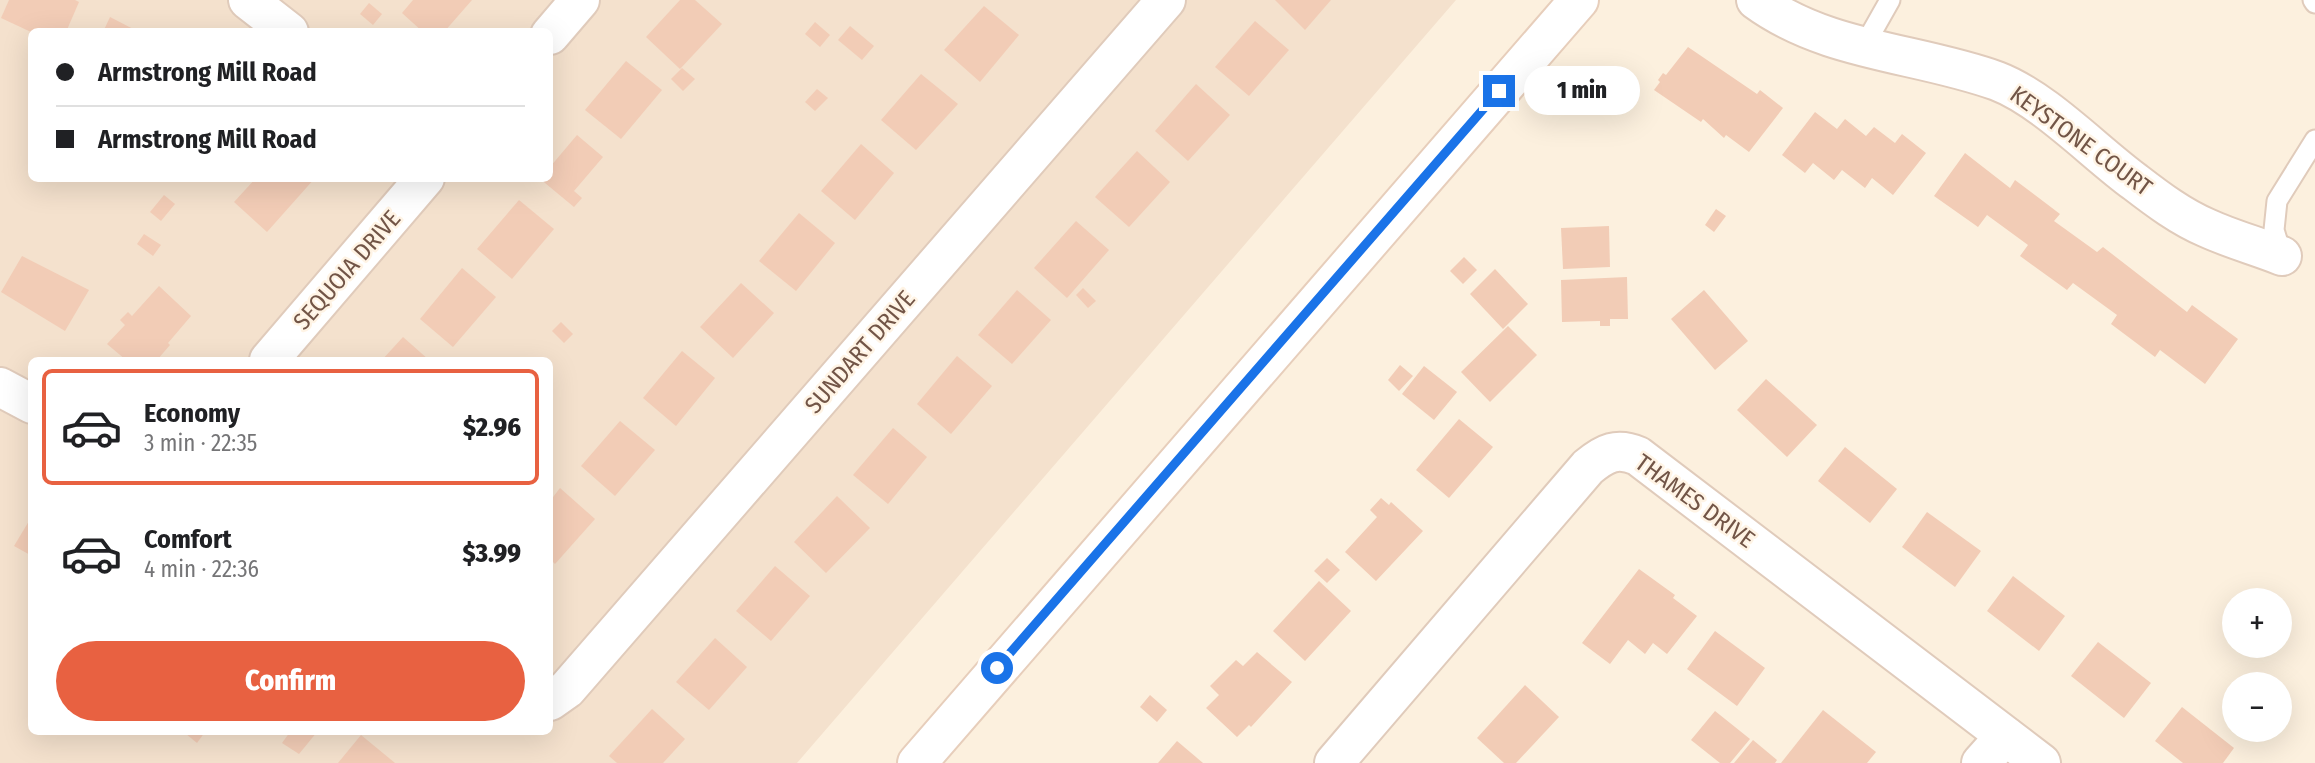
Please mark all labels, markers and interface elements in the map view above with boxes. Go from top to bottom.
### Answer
text: Armstrong Mill Road [98,57,317,88]
callout: 1 min [1524,66,1639,116]
route end [1483,75,1515,107]
text: 1 min [1557,76,1607,104]
street label: KEYSTONE COURT [2005,80,2157,202]
text: Armstrong Mill Road [98,124,317,155]
street label: SEQUOIA DRIVE [288,205,406,335]
street label: SUNDART DRIVE [799,285,921,419]
icon: car [60,396,123,459]
text: Economy [144,398,240,429]
text: $2.96 [463,412,521,443]
text: 3 min · 22:35 [144,429,257,457]
street label: THAMES DRIVE [1630,448,1760,554]
icon: car [60,522,123,585]
text: Comfort [144,524,232,555]
text: $3.99 [462,538,521,569]
text: 4 min · 22:36 [144,555,259,583]
map controls [2222,588,2292,742]
button: + [2222,588,2292,658]
button: Confirm [56,641,525,721]
route start [981,652,1013,684]
button: − [2222,672,2292,742]

